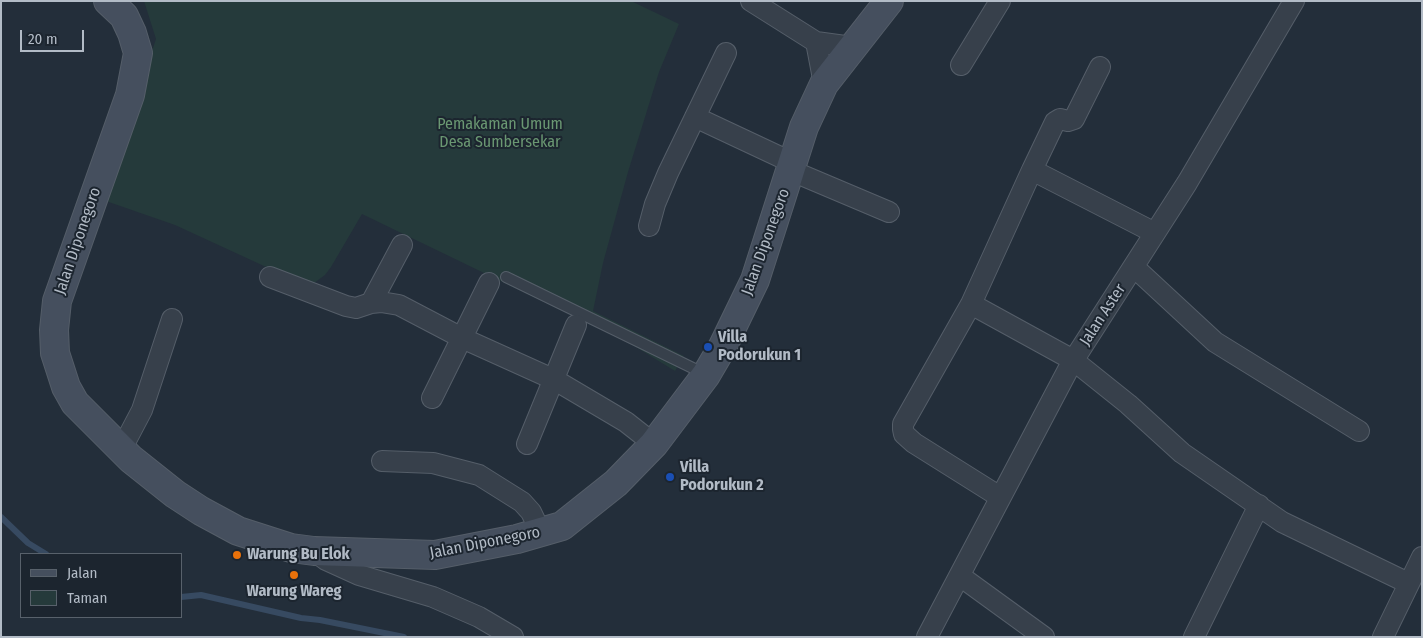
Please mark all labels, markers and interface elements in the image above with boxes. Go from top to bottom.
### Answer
scale bar [22,20,86,52]
text: 20 m [28,30,58,48]
park label: Pemakaman Umum Desa Sumbersekar [437,115,563,153]
street label: Jalan Diponegoro [51,185,105,297]
street label: Jalan Diponegoro [738,186,794,298]
street label: Jalan Aster [1076,280,1130,350]
place label: Villa Podorukun 1 [718,328,801,366]
marker: Villa Podorukun 1 [702,341,714,353]
place label: Villa Podorukun 2 [680,458,764,496]
marker: Villa Podorukun 2 [664,471,676,483]
street label: Jalan Diponegoro [428,523,542,563]
place label: Warung Bu Elok [247,545,350,565]
marker: Warung Bu Elok [231,549,243,561]
legend [20,553,182,618]
text: Jalan [67,564,97,582]
marker: Warung Wareg [288,569,300,581]
place label: Warung Wareg [247,582,341,602]
text: Taman [67,589,107,607]

